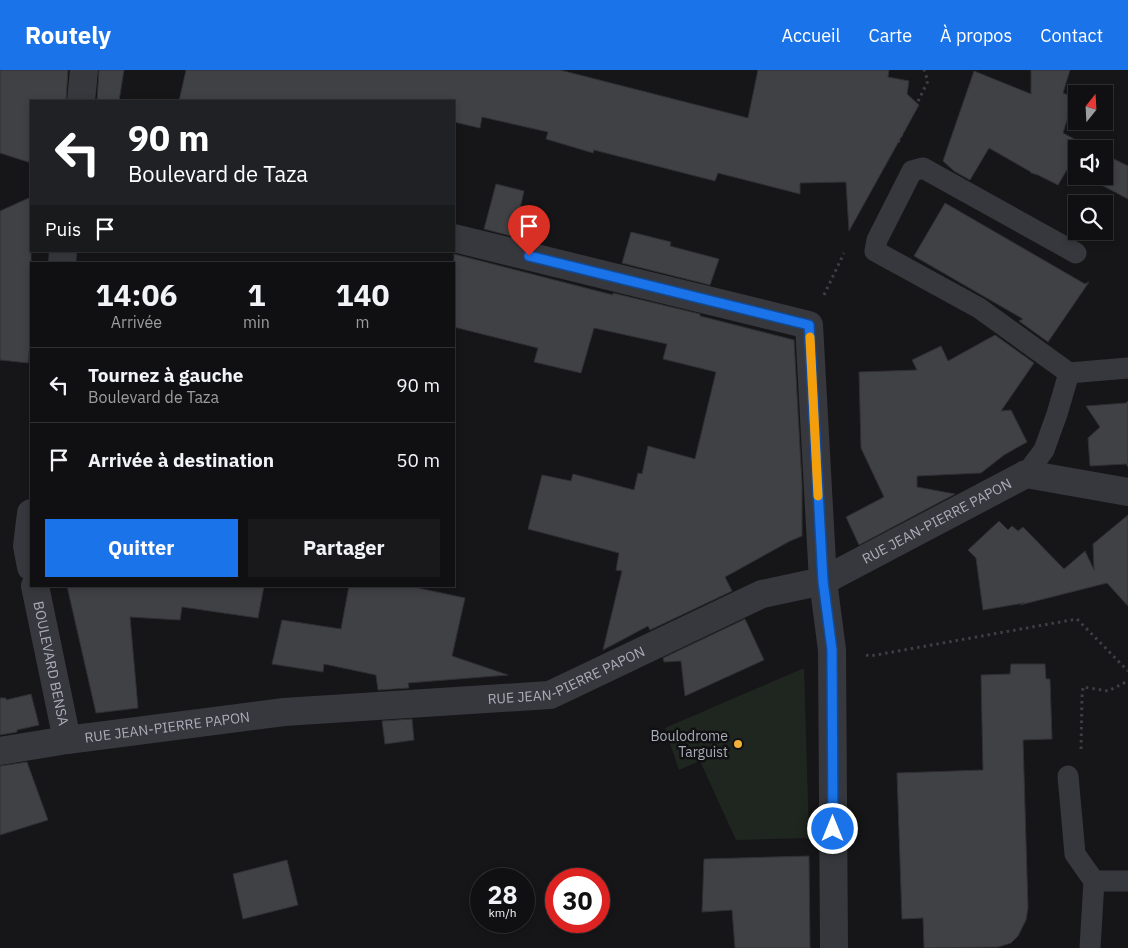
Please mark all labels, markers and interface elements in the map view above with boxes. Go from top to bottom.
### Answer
text: Routely [25,19,111,51]
text: Accueil [781,24,840,47]
text: Carte [868,24,912,47]
text: À propos [940,24,1012,47]
text: Contact [1040,24,1103,47]
north arrow [1068,85,1112,130]
map controls [1068,85,1113,240]
text: 90 m [128,115,210,161]
icon: left [45,120,110,185]
button: sound [1068,140,1113,185]
text: Boulevard de Taza [128,159,308,188]
button: search [1068,195,1113,240]
pin [508,205,550,256]
icon: arrive [515,212,543,240]
icon: arrive [91,215,119,243]
text: Puis [45,217,81,241]
text: 14:06 [96,275,177,314]
text: 1 [247,275,265,314]
text: 140 [335,275,389,314]
text: Arrivée [111,312,162,332]
text: min [243,312,270,332]
text: m [355,312,369,332]
text: Tournez à gauche [88,363,244,387]
icon: left [45,371,73,399]
text: 90 m [396,373,440,397]
text: Boulevard de Taza [88,387,219,407]
icon: arrive [45,446,73,474]
text: Arrivée à destination [88,448,274,472]
text: 50 m [396,448,440,472]
street label: RUE JEAN-PIERRE PAPON [859,474,1015,568]
button: Quitter [45,519,238,577]
button: Partager [248,519,440,577]
street label: BOULEVARD BENSA [29,600,73,727]
street label: RUE JEAN-PIERRE PAPON [487,642,648,708]
street label: RUE JEAN-PIERRE PAPON [84,707,251,747]
place label: Boulodrome Targuist [650,727,728,761]
marker: Boulodrome Targuist [732,738,744,750]
position arrow [806,802,858,854]
speed limit sign: 30 [545,868,610,933]
text: 28 [487,878,518,911]
text: km/h [488,905,517,920]

